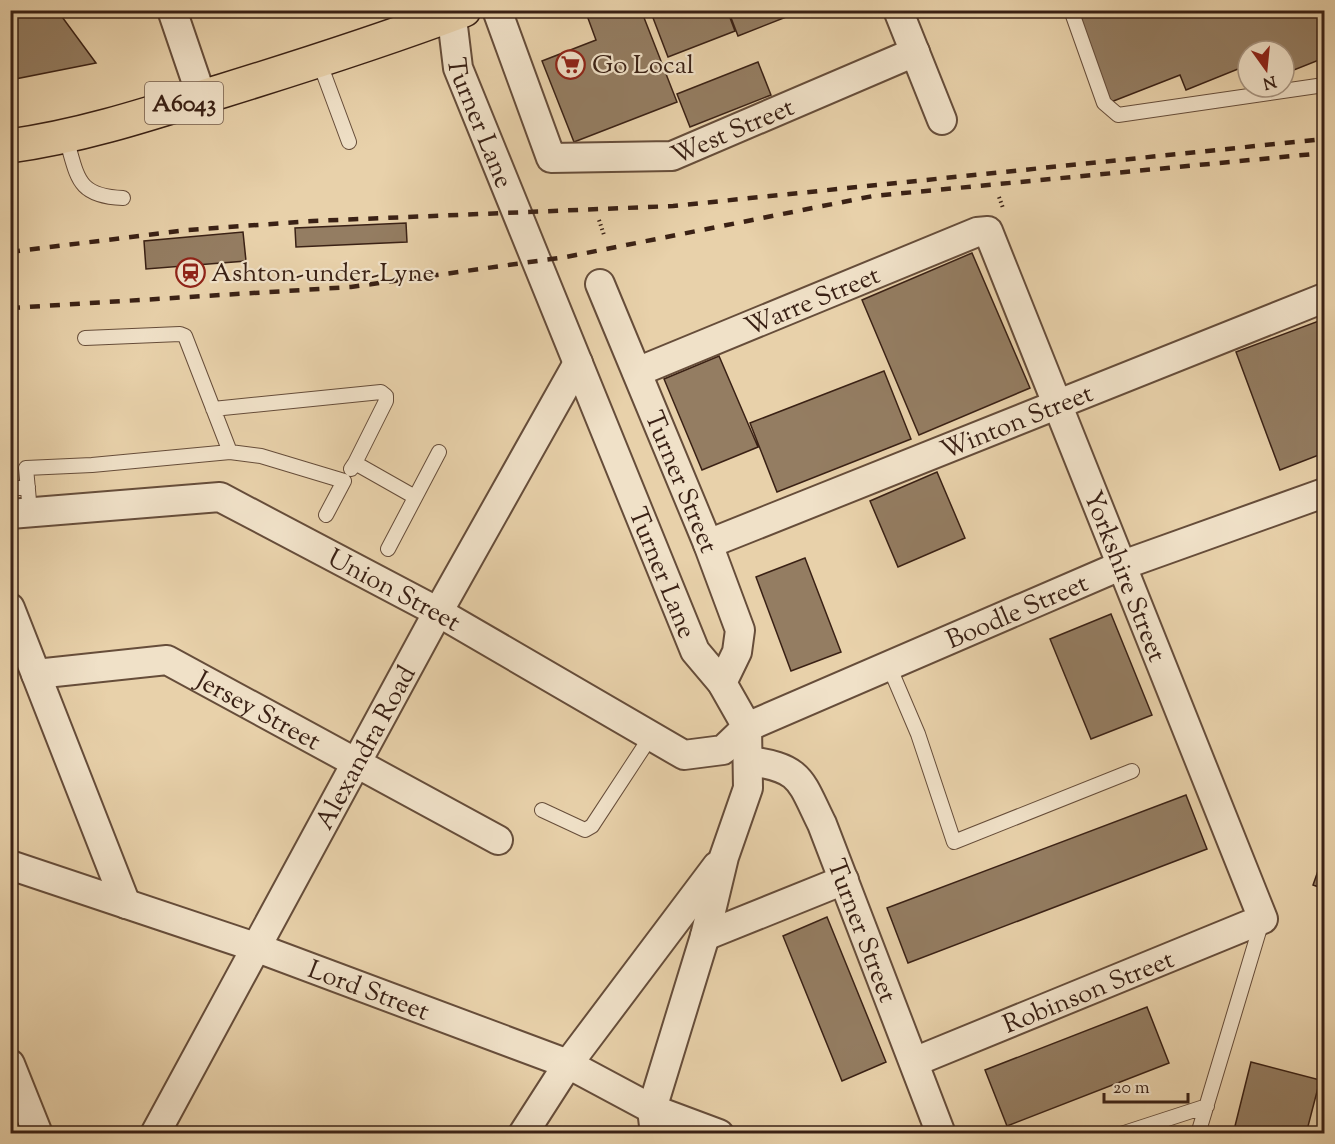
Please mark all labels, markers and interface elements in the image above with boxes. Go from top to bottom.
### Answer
north arrow [1236,39,1296,99]
supermarket icon: Go Local [555,48,587,80]
place label: Go Local [592,48,694,85]
street label: Turner Lane [436,56,521,194]
text: N [1260,68,1278,94]
road number: A6043 [145,82,223,124]
street label: West Street [666,90,800,175]
station icon: Ashton-under-Lyne [174,256,206,288]
place label: Ashton-under-Lyne [211,256,435,293]
street label: Warre Street [739,258,886,347]
street label: Winton Street [936,376,1099,470]
street label: Turner Street [634,406,726,559]
street label: Yorkshire Street [1073,486,1174,668]
street label: Turner Lane [618,502,704,644]
street label: Union Street [320,541,467,642]
street label: Boodle Street [941,566,1095,660]
street label: Alexandra Road [307,659,427,837]
street label: Jersey Street [187,662,327,761]
street label: Turner Street [816,854,905,1008]
street label: Robinson Street [998,942,1180,1044]
street label: Lord Street [302,952,434,1032]
scale bar [1104,1066,1188,1104]
text: 20 m [1113,1076,1150,1102]

